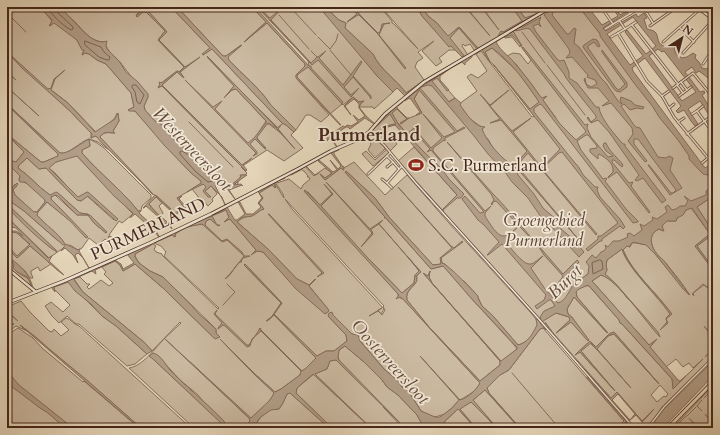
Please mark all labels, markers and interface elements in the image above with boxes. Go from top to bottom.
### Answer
north arrow [662,18,702,58]
text: N [679,21,696,39]
water label: Westerveersloot [146,101,238,197]
district label: Purmerland [318,122,420,148]
place label: S.C. Purmerland [428,154,547,177]
sports icon: S.C. Purmerland [407,156,425,174]
street label: PURMERLAND [87,192,210,266]
park label: Groengebied Purmerland [503,209,586,252]
water label: Burgt [542,259,589,305]
water label: Oosterveersloot [345,314,436,411]

